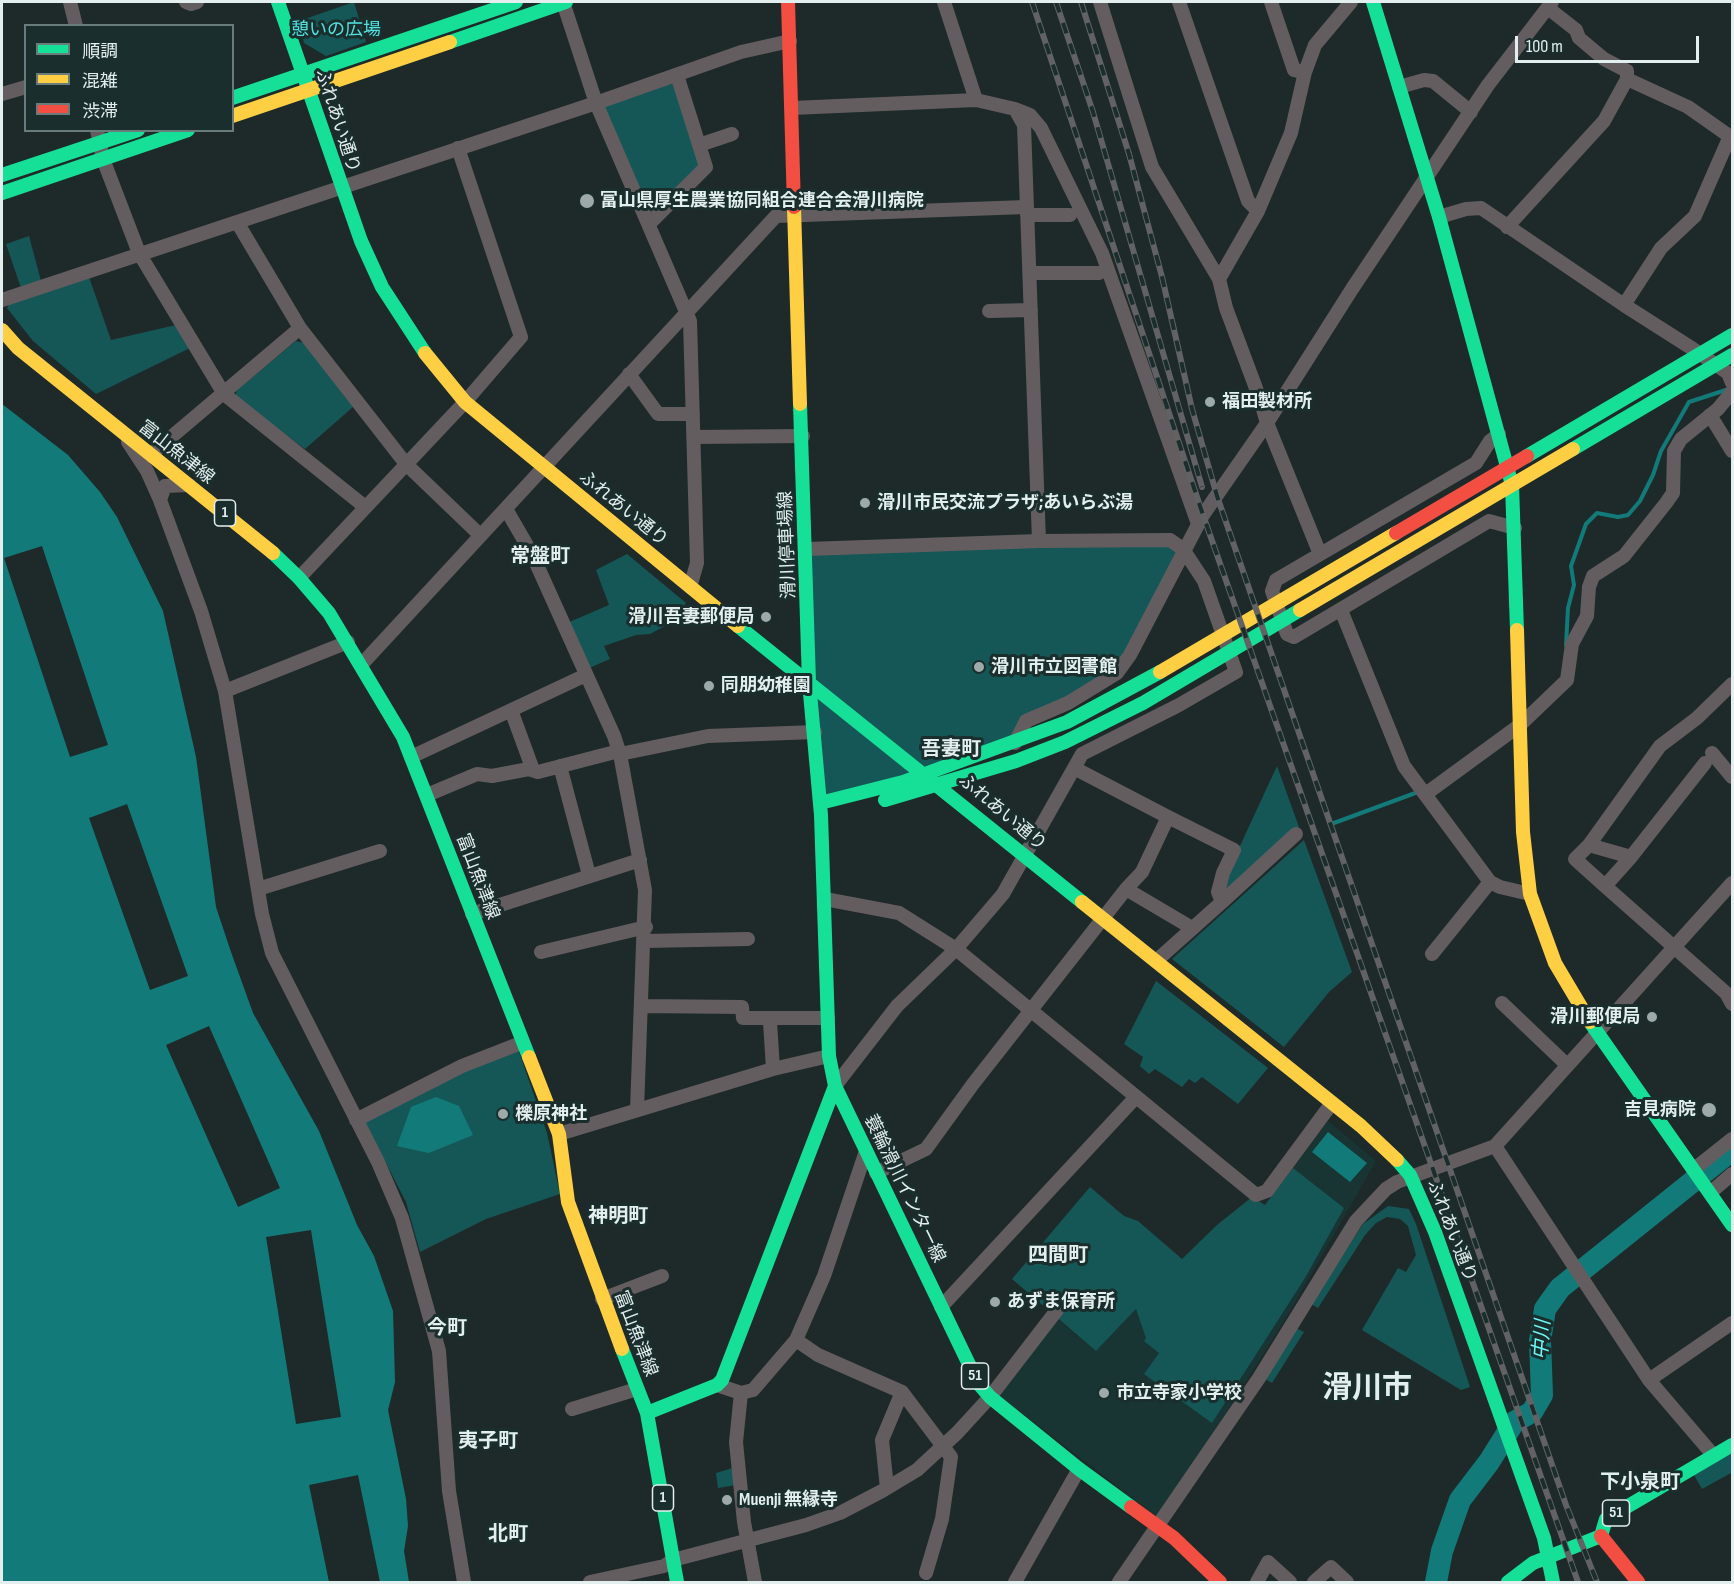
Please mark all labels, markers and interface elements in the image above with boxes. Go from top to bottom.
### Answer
park label: 憩いの広場 [291,19,381,41]
legend [24,24,234,132]
scale bar [1518,24,1702,62]
text: 100 m [1526,36,1563,57]
text: 順調 [82,41,118,62]
street label: ふれあい通り [310,66,364,176]
text: 混雑 [82,71,118,92]
text: 渋滞 [82,101,118,122]
place label: 富山県厚生農業協同組合連合会滑川病院 [600,190,924,212]
marker: 富山県厚生農業協同組合連合会滑川病院 [578,192,596,210]
place label: 福田製材所 [1222,391,1312,413]
marker: 福田製材所 [1203,395,1217,409]
street label: 富山魚津線 [134,417,218,489]
street label: ふれあい通り [574,467,672,551]
street label: 滑川停車場線 [775,491,801,599]
place label: 滑川市民交流プラザ;あいらぶ湯 [877,492,1133,514]
marker: 滑川市民交流プラザ;あいらぶ湯 [858,496,872,510]
road number: 1 [214,500,236,526]
district label: 常盤町 [510,545,570,569]
place label: 滑川吾妻郵便局 [628,606,754,628]
marker: 滑川吾妻郵便局 [759,610,773,624]
place label: 滑川市立図書館 [991,656,1117,678]
marker: 滑川市立図書館 [972,660,986,674]
place label: 同朋幼稚園 [721,675,811,697]
marker: 同朋幼稚園 [702,679,716,693]
district label: 吾妻町 [921,738,981,762]
street label: ふれあい通り [954,770,1050,856]
street label: 富山魚津線 [451,831,503,923]
place label: 滑川郵便局 [1550,1006,1640,1028]
marker: 滑川郵便局 [1645,1010,1659,1024]
place label: 吉見病院 [1624,1099,1696,1121]
marker: 吉見病院 [1700,1101,1718,1119]
place label: 櫟原神社 [515,1103,587,1125]
marker: 櫟原神社 [496,1107,510,1121]
street label: 蓑輪滑川インター線 [859,1111,949,1267]
street label: ふれあい通り [1422,1177,1480,1285]
district label: 神明町 [588,1205,648,1229]
district label: 四間町 [1028,1244,1088,1268]
street label: 富山魚津線 [609,1288,661,1380]
place label: あずま保育所 [1007,1291,1115,1313]
marker: あずま保育所 [988,1295,1002,1309]
district label: 今町 [427,1317,467,1341]
water label: 中川 [1530,1319,1556,1361]
road number: 51 [962,1363,988,1389]
district label: 滑川市 [1322,1371,1412,1407]
place label: 市立寺家小学校 [1116,1382,1242,1404]
marker: 市立寺家小学校 [1097,1386,1111,1400]
district label: 夷子町 [458,1430,518,1454]
district label: 下小泉町 [1600,1471,1680,1495]
road number: 1 [652,1485,674,1511]
place label: Muenji 無縁寺 [739,1489,838,1511]
marker: Muenji 無縁寺 [720,1493,734,1507]
road number: 51 [1602,1500,1630,1526]
district label: 北町 [488,1523,528,1547]

